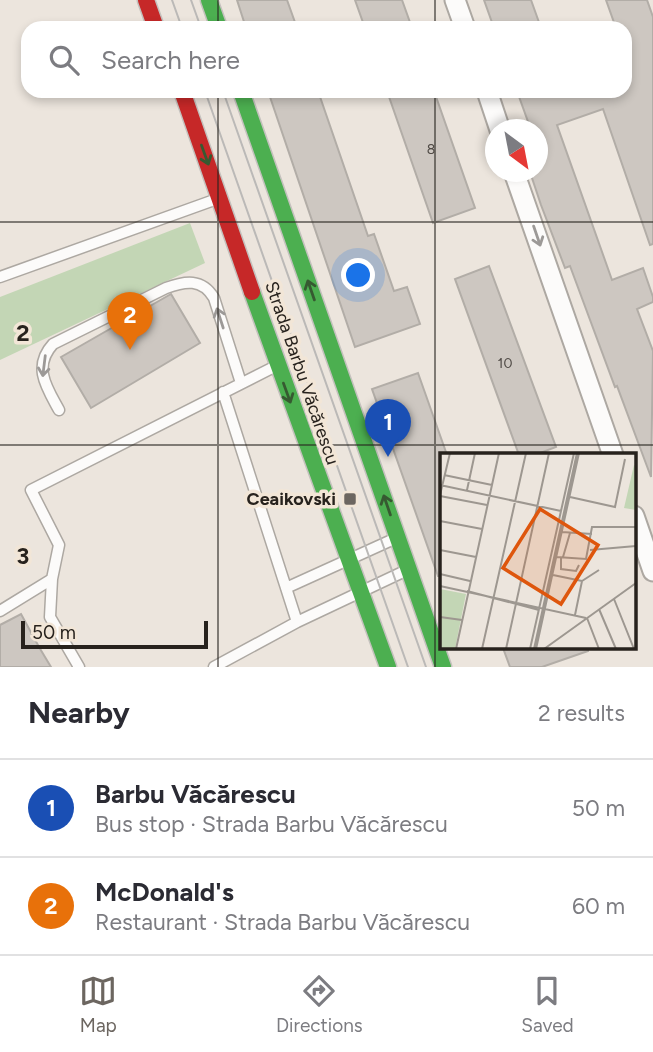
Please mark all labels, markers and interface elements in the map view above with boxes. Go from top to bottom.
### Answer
search box [21,21,632,98]
icon: search [45,41,83,79]
text: Search here [101,44,240,76]
north arrow [485,119,548,182]
house number: 8 [427,141,435,158]
one-way arrow [200,144,212,166]
one-way arrow [531,225,544,247]
your location [341,258,375,292]
street label: Strada Barbu Văcărescu [260,278,344,468]
one-way arrow [304,280,316,302]
pin: 2 [107,292,153,350]
one-way arrow [213,307,226,329]
text: 2 [16,319,30,347]
one-way arrow [37,354,50,376]
house number: 10 [498,355,512,372]
one-way arrow [282,382,295,404]
pin: 1 [365,399,411,457]
inset map [440,453,636,650]
place label: Ceaikovski [247,488,336,510]
marker: Ceaikovski [342,491,358,507]
one-way arrow [380,494,392,516]
text: 3 [17,542,29,570]
scale bar [21,618,208,650]
text: 50 m [32,621,76,644]
text: Nearby [28,694,130,731]
text: 2 results [538,699,625,727]
text: Barbu Văcărescu [95,778,296,810]
text: 1 [46,794,56,822]
text: 50 m [572,794,625,822]
text: Bus stop · Strada Barbu Văcărescu [95,810,448,838]
text: McDonald's [95,876,234,908]
text: 2 [44,892,58,920]
text: 60 m [572,892,625,920]
text: Restaurant · Strada Barbu Văcărescu [95,908,470,936]
tab: Map [79,972,117,1037]
tab: Directions [276,972,363,1037]
tab: Saved [521,972,574,1037]

